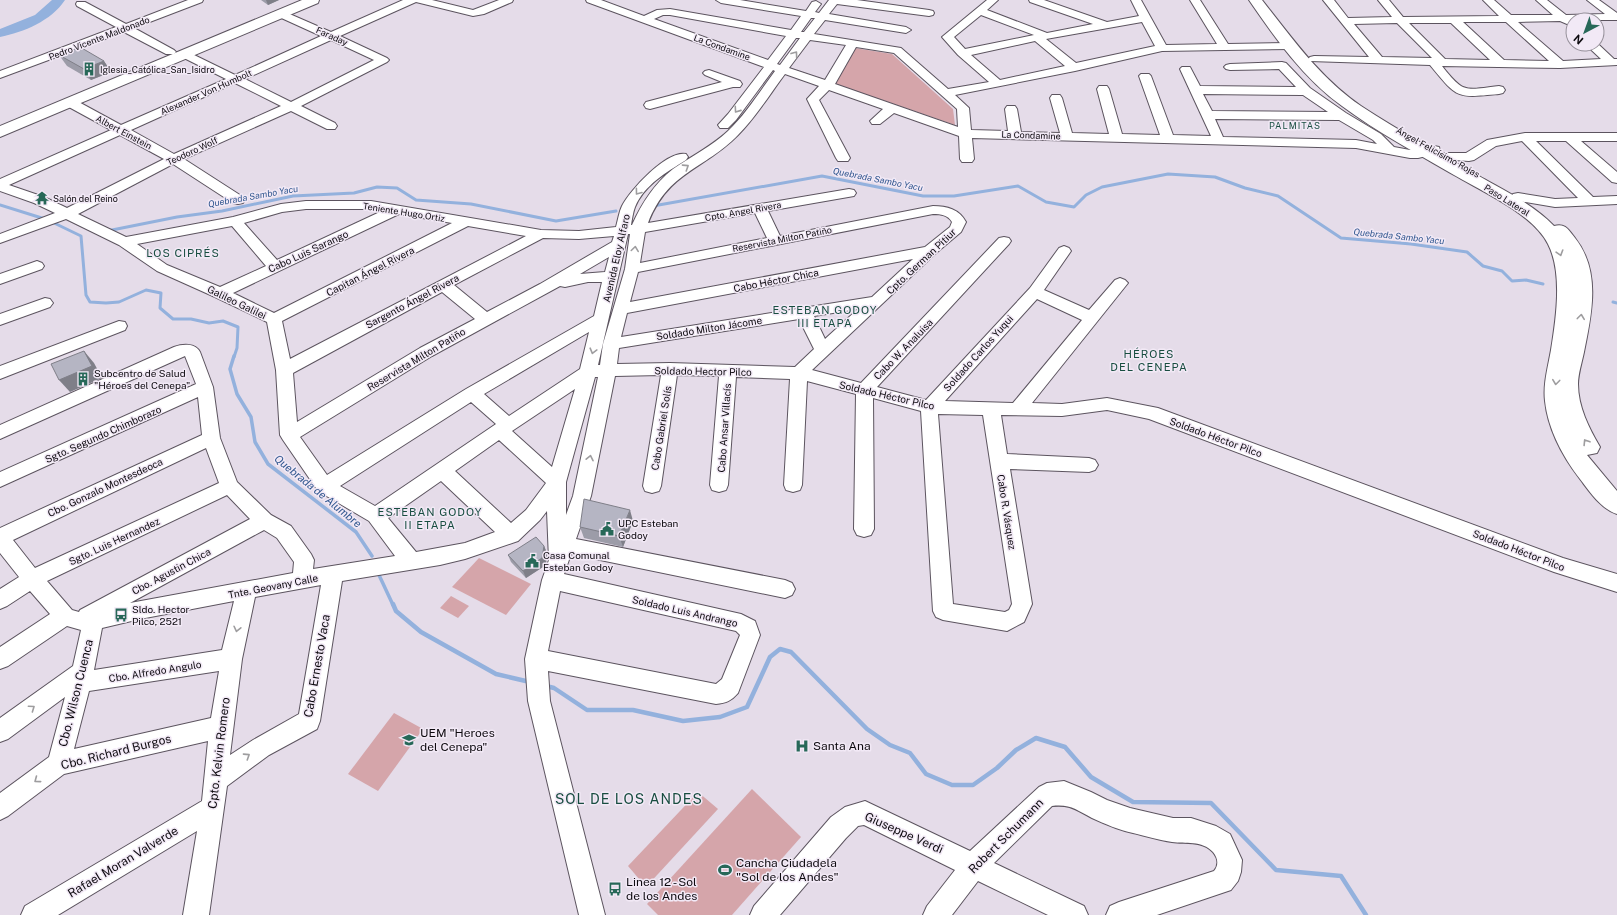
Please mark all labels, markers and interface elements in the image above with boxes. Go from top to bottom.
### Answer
north arrow [1565,12,1605,52]
street label: Pedro Vicente Maldonado [47,14,151,62]
street label: Faraday [314,24,350,48]
street label: La Condamine [692,32,752,62]
text: N [1571,32,1586,47]
one-way arrow [790,51,797,58]
building icon: Iglesia_Católica_San_Isidro [81,61,97,77]
place label: Iglesia_Católica_San_Isidro [100,64,215,75]
street label: Alexander Von Humbolt [158,67,254,117]
one-way arrow [734,106,742,113]
street label: Albert Einstein [94,113,154,151]
district label: PALMITAS [1269,120,1321,131]
street label: Ángel Felicísimo Rojas [1394,124,1482,180]
street label: La Condamine [1001,128,1061,142]
street label: Teodoro Wolf [165,134,220,168]
one-way arrow [682,164,689,171]
water label: Quebrada Sambo Yacu [832,165,924,193]
street label: Paso Lateral [1482,182,1532,219]
water label: Quebrada Sambo Yacu [207,183,299,209]
one-way arrow [635,187,642,194]
temple icon: Salón del Reino [34,190,50,206]
place label: Salón del Reino [53,193,118,204]
street label: Cpto. Angel Rivera [704,199,782,223]
street label: Teniente Hugo Ortiz [362,200,446,224]
street label: Avenida Eloy Alfaro [600,212,632,303]
street label: Reservista Milton Patiño [731,224,833,254]
street label: Cpto. German Pitiur [884,226,958,296]
water label: Quebrada Sambo Yacu [1353,226,1445,246]
street label: Cabo Luis Sarango [266,227,350,275]
street label: Capitan Ángel Rivera [324,244,416,298]
district label: LOS CIPRÉS [146,246,220,259]
one-way arrow [630,246,639,252]
one-way arrow [1555,250,1564,257]
street label: Cabo Héctor Chica [732,266,820,294]
street label: Sargento Ángel Rivera [363,271,461,331]
street label: Galileo Galilei [206,283,268,321]
district label: ESTEBAN GODOY III ETAPA [773,304,877,329]
street label: Soldado Carlos Yuqui [941,312,1015,394]
street label: Soldado Milton Jácome [655,314,763,342]
one-way arrow [1576,314,1585,320]
street label: Cabo W. Analuisa [871,316,935,382]
street label: Reservista Milton Patiño [365,325,468,393]
district label: HÉROES DEL CENEPA [1110,347,1188,373]
one-way arrow [590,348,598,354]
street label: Soldado Hector Pilco [654,364,752,378]
place label: Subcentro de Salud "Héroes del Cenepa" [94,367,190,391]
building icon: Subcentro de Salud "Héroes del Cenepa" [75,371,91,387]
street label: Soldado Héctor Pilco [838,378,936,412]
one-way arrow [1551,379,1560,385]
street label: Cabo Ansar Villacís [715,383,733,473]
street label: Cabo Gabriel Solís [648,385,674,471]
street label: Sgto. Segundo Chimborazo [43,403,163,465]
street label: Soldado Héctor Pilco [1168,415,1264,459]
one-way arrow [1584,440,1591,447]
water label: Quebrada de Alumbre [272,452,364,530]
street label: Cbo. Gonzalo Montesdeoca [46,455,164,519]
one-way arrow [585,455,594,461]
street label: Cabo R. Vásquez [995,473,1019,551]
district label: ESTEBAN GODOY II ETAPA [378,506,482,531]
street label: Sgto. Luis Hernandez [67,515,162,567]
place label: UPC Esteban Godoy [618,517,679,541]
public building icon: UPC Esteban Godoy [599,521,615,537]
street label: Soldado Héctor Pilco [1471,527,1567,573]
street label: Cbo. Agustin Chica [130,545,212,597]
place label: Casa Comunal Esteban Godoy [543,549,614,573]
public building icon: Casa Comunal Esteban Godoy [524,553,540,569]
street label: Tnte. Geovany Calle [227,571,319,601]
street label: Soldado Luis Andrango [631,593,739,629]
place label: Sldo. Hector Pilco, 2521 [132,603,190,627]
bus stop icon: Sldo. Hector Pilco, 2521 [113,607,129,623]
street label: Cabo Ernesto Vaca [301,613,333,719]
one-way arrow [234,626,242,632]
street label: Cbo. Wilson Cuenca [56,638,96,748]
street label: Cbo. Alfredo Angulo [108,658,203,684]
street label: Cpto. Kelvin Romero [205,696,233,810]
one-way arrow [28,705,35,713]
place label: UEM "Heroes del Cenepa" [420,726,495,754]
street label: Cbo. Richard Burgos [59,732,173,772]
school or university icon: UEM "Heroes del Cenepa" [401,732,417,748]
hospital icon: Santa Ana [794,738,810,754]
place label: Santa Ana [813,739,871,753]
one-way arrow [243,753,250,760]
one-way arrow [35,776,42,783]
district label: SOL DE LOS ANDES [555,791,703,807]
street label: Robert Schumann [966,796,1046,876]
street label: Giuseppe Verdi [863,809,945,857]
street label: Rafael Moran Valverde [65,823,181,900]
place label: Cancha Ciudadela "Sol de los Andes" [736,856,839,884]
sports icon: Cancha Ciudadela "Sol de los Andes" [717,862,733,878]
place label: Linea 12 - Sol de los Andes [626,875,697,903]
bus stop icon: Linea 12 - Sol de los Andes [607,881,623,897]

